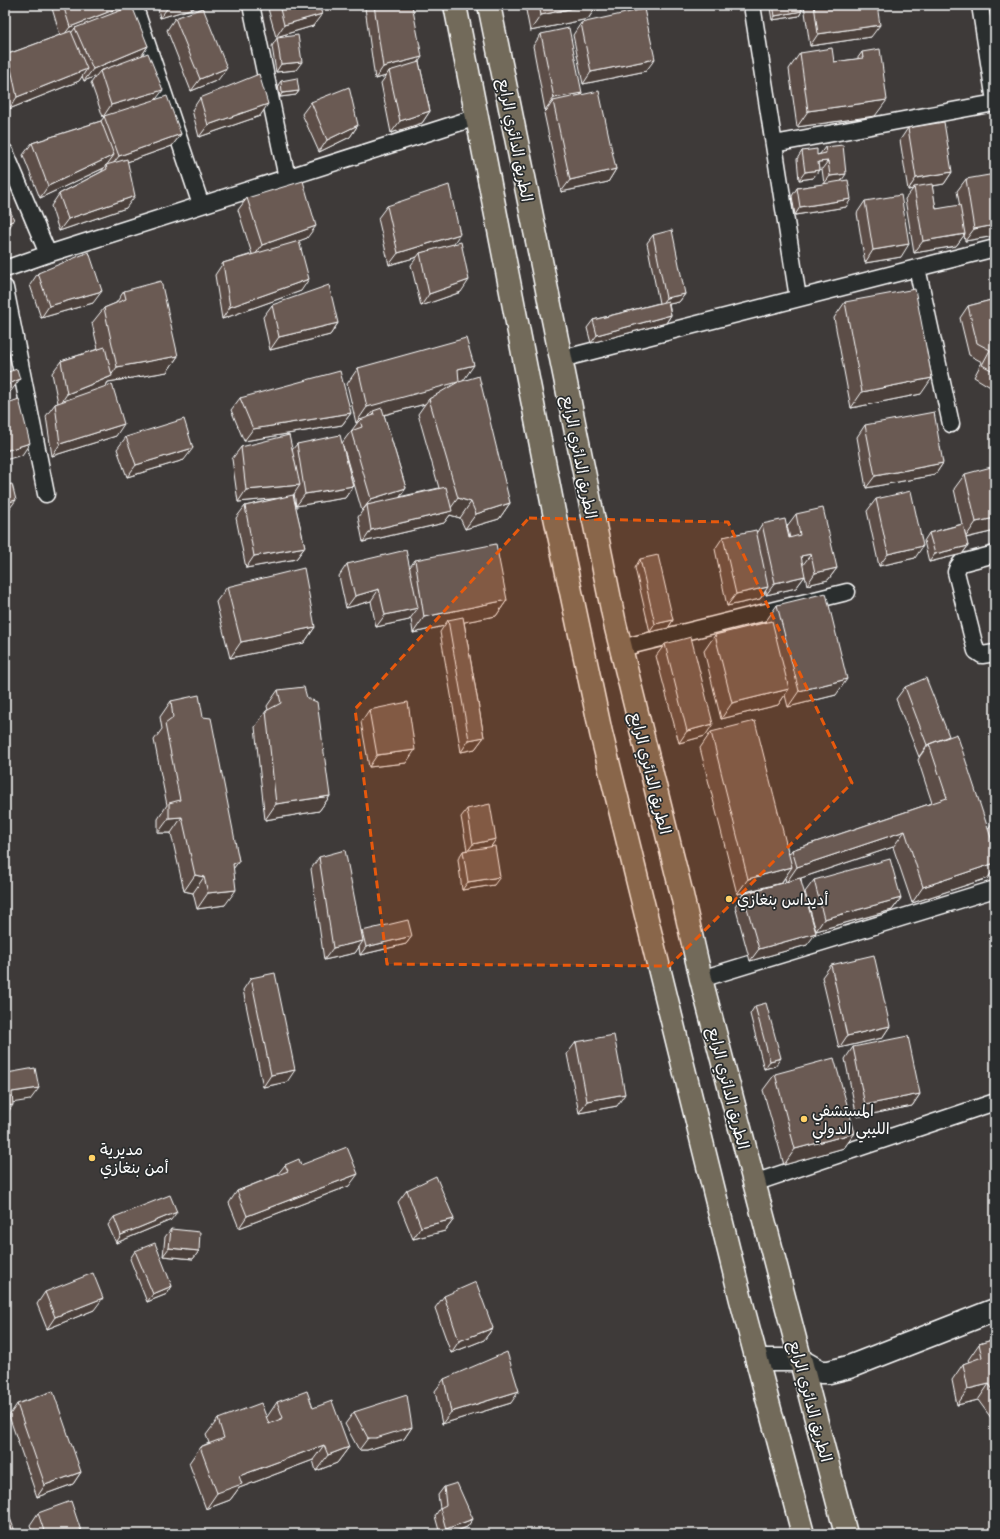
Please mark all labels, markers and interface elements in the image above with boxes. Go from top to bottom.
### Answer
street label: الطريق الدائري الرابع [490,76,538,204]
street label: الطريق الدائري الرابع [554,393,602,521]
street label: الطريق الدائري الرابع [622,710,676,837]
place label: أديداس بنغازي [737,889,828,913]
marker: أديداس بنغازي [724,894,734,904]
street label: الطريق الدائري الرابع [700,1025,754,1152]
place label: المستشفي الليبي الدولي [812,1100,890,1143]
marker: المستشفي الليبي الدولي [799,1114,809,1124]
place label: مديرية أمن بنغازي [100,1139,168,1181]
marker: مديرية أمن بنغازي [87,1153,97,1163]
street label: الطريق الدائري الرابع [781,1338,837,1465]

